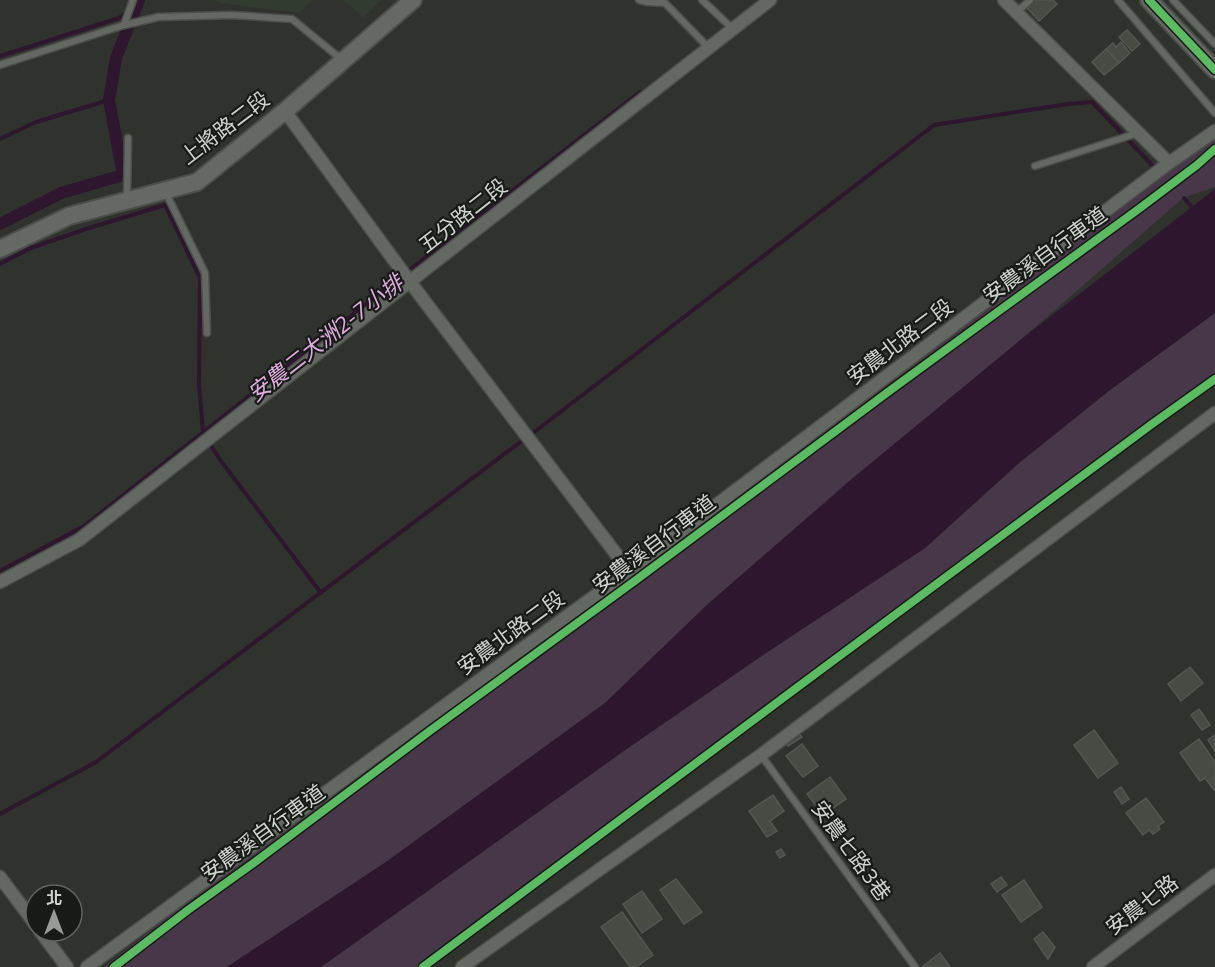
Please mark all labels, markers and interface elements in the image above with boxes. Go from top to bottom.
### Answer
street label: 上將路二段 [175,85,274,169]
street label: 五分路二段 [413,173,512,258]
street label: 安農溪自行車道 [977,200,1112,308]
water label: 安農二大洲2-7小排 [242,267,411,407]
street label: 安農北路二段 [841,293,958,389]
street label: 安農溪自行車道 [587,489,720,598]
street label: 安農北路二段 [452,585,569,680]
street label: 安農溪自行車道 [195,778,330,886]
street label: 安農七路3巷 [807,795,897,906]
street label: 安農七路 [1100,869,1183,940]
north arrow [24,883,84,943]
text: 北 [46,888,62,908]

